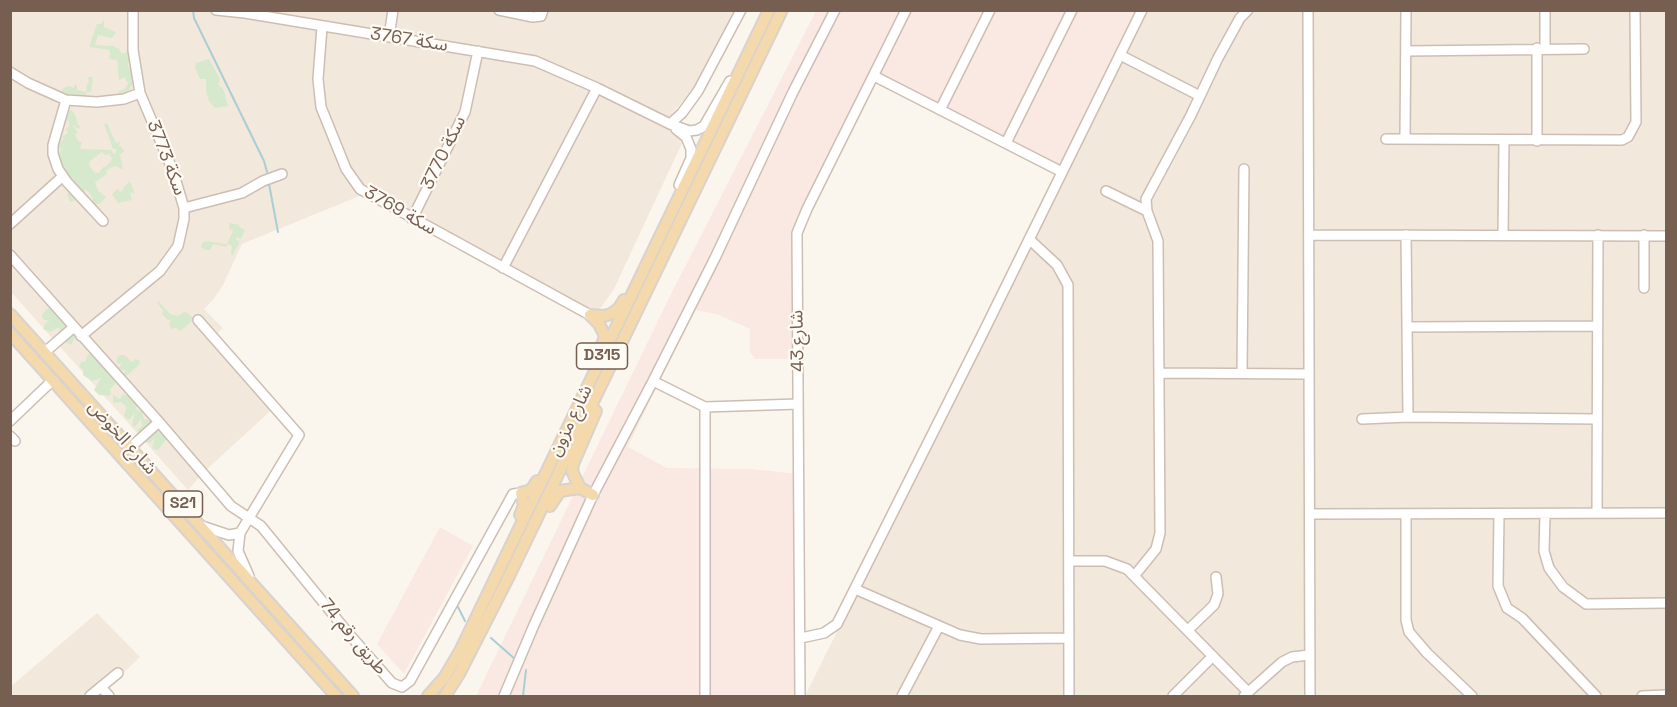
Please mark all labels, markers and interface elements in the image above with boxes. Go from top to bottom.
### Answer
street label: سكة 3767 [369,23,449,57]
street label: سكة 3770 [417,113,471,193]
street label: سكة 3773 [142,117,190,199]
street label: سكة 3769 [360,182,440,240]
street label: شارع 43 [787,310,809,372]
road number: D315 [576,343,628,369]
street label: شارع مزون [544,382,598,460]
street label: شارع الخوض [83,397,161,479]
road number: S21 [164,491,202,517]
street label: طريق رقم 74 [315,595,391,679]

